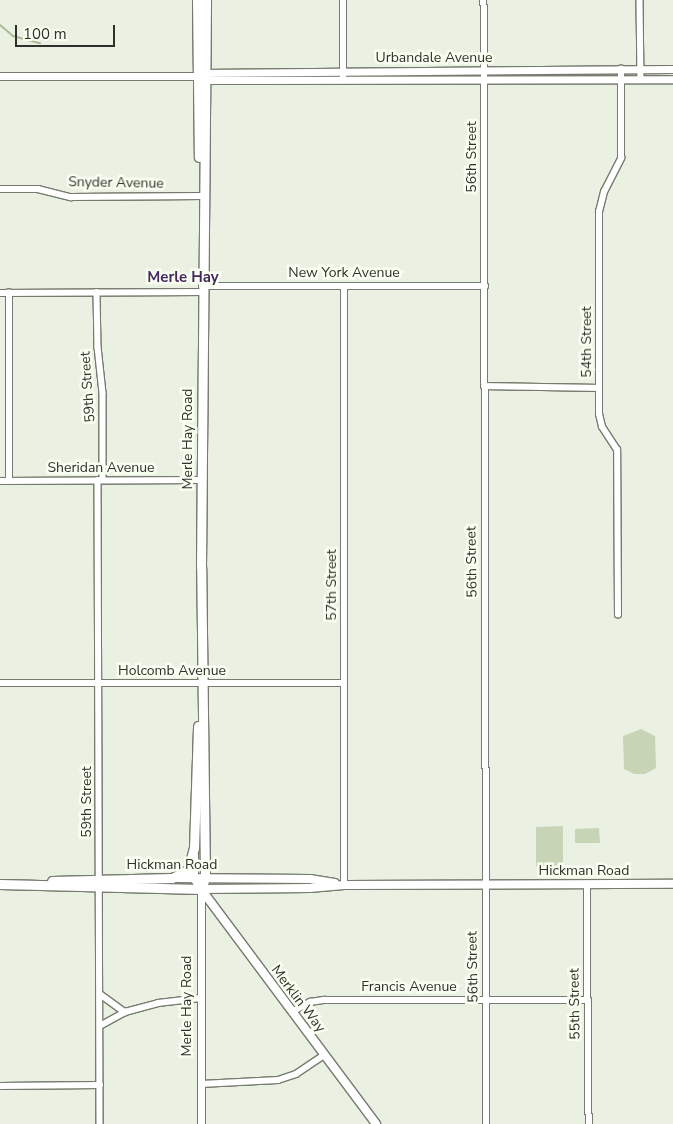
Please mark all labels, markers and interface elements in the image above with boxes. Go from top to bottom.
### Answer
scale bar [18,15,118,47]
text: 100 m [23,24,67,44]
street label: Urbandale Avenue [375,50,493,66]
street label: 56th Street [464,121,480,193]
street label: Snyder Avenue [68,174,164,192]
street label: New York Avenue [288,265,400,281]
district label: Merle Hay [147,269,219,287]
street label: 54th Street [579,306,595,378]
street label: 59th Street [77,351,99,423]
street label: Merle Hay Road [180,389,196,489]
street label: Sheridan Avenue [47,460,155,476]
street label: 56th Street [463,526,481,598]
street label: 57th Street [324,549,340,621]
street label: Holcomb Avenue [118,663,226,679]
street label: 59th Street [79,766,95,838]
street label: Hickman Road [127,857,217,873]
street label: Hickman Road [539,863,629,879]
street label: 56th Street [464,931,482,1003]
street label: Merle Hay Road [179,956,195,1056]
street label: Merklin Way [267,962,329,1036]
street label: 55th Street [566,968,584,1040]
street label: Francis Avenue [361,979,457,995]

